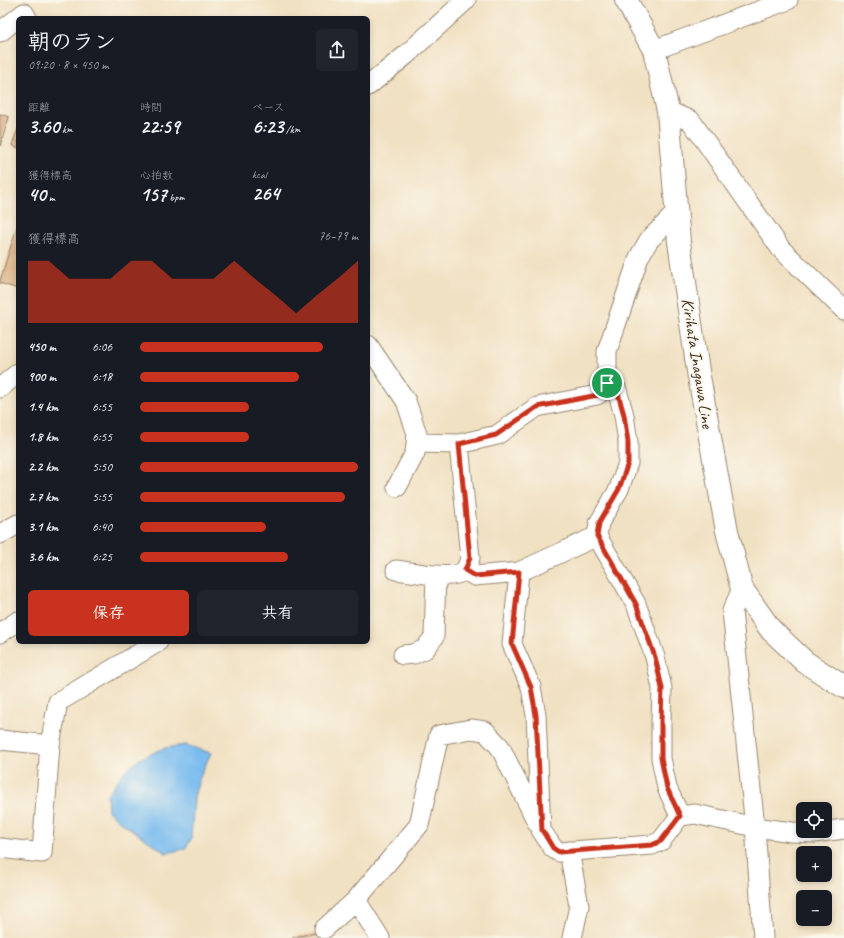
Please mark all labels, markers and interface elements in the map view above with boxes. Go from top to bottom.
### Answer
text: 朝のラン [28,28,116,56]
button: share [316,29,358,71]
text: 09:20 · 8 × 450 m [28,57,109,73]
text: 距離 [28,100,50,114]
text: 時間 [140,100,162,114]
text: ペース [252,100,284,114]
text: 3.60 [28,114,59,139]
text: 22:59 [140,114,179,139]
text: 6:23 [252,114,283,139]
text: km [59,122,73,136]
text: /km [283,122,300,136]
text: kcal [252,167,267,181]
text: 獲得標高 [28,168,72,182]
text: 心拍数 [140,168,173,182]
text: 264 [252,181,279,206]
text: 40 [28,182,46,207]
text: 157 [140,182,167,207]
text: m [46,190,55,204]
text: bpm [167,190,184,204]
text: 76–79 m [318,228,358,244]
text: 獲得標高 [28,231,80,247]
street label: Kirihata Inagawa Line [677,297,718,431]
text: 450 m [28,339,56,355]
text: 6:06 [92,339,112,355]
pin [590,366,624,400]
text: 900 m [28,369,56,385]
text: 6:18 [92,369,112,385]
icon: arrive [596,372,618,394]
text: 1.4 km [28,399,58,415]
text: 6:55 [92,399,112,415]
text: 1.8 km [28,429,58,445]
text: 6:55 [92,429,112,445]
text: 2.2 km [28,459,58,475]
text: 5:50 [92,459,112,475]
text: 2.7 km [28,489,58,505]
text: 5:55 [92,489,112,505]
text: 3.1 km [28,519,58,535]
text: 6:40 [92,519,112,535]
text: 3.6 km [28,549,59,565]
text: 6:25 [92,549,112,565]
button: 保存 [28,590,189,636]
button: 共有 [197,590,358,636]
map controls [796,802,832,926]
button: locate [796,802,832,838]
button: + [796,846,832,882]
button: − [796,890,832,926]

